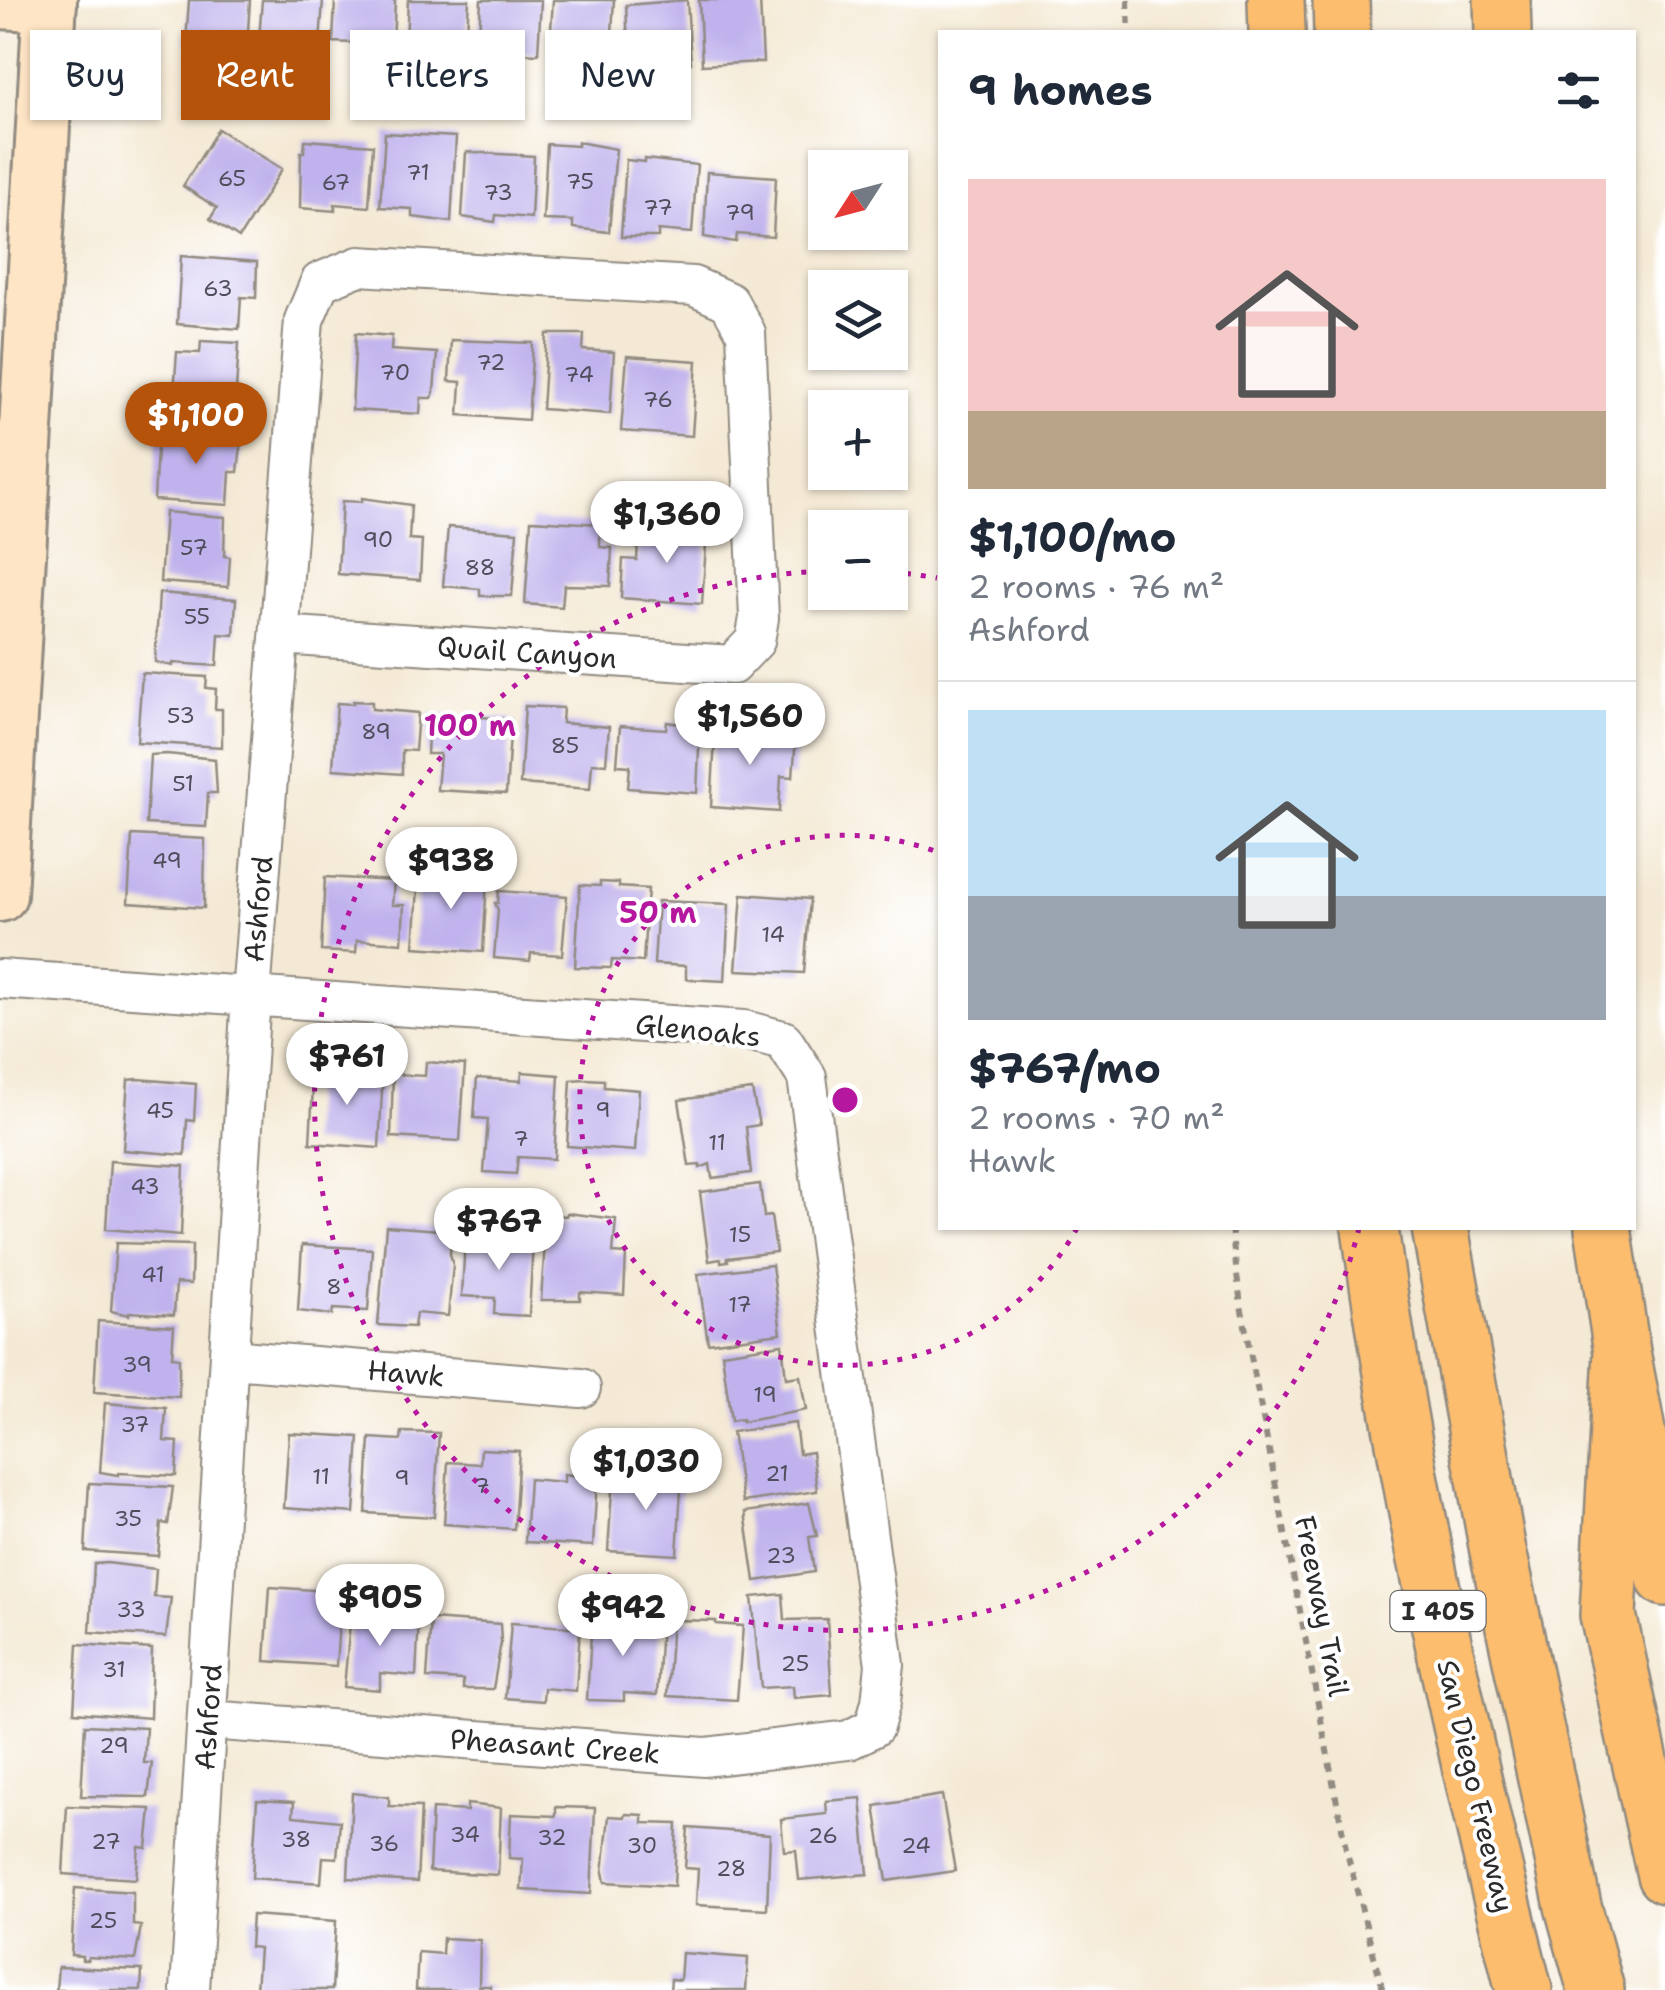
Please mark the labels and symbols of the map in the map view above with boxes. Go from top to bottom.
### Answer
north arrow [808,150,908,250]
house number: 71 [406,158,430,187]
house number: 65 [218,164,246,193]
house number: 75 [566,167,594,196]
house number: 67 [322,168,350,197]
house number: 73 [483,178,513,207]
house number: 77 [643,193,673,222]
house number: 79 [725,198,755,227]
house number: 63 [203,274,233,303]
house number: 72 [477,348,506,377]
house number: 70 [380,358,410,387]
house number: 74 [564,360,594,389]
pin: $1,100 [115,382,277,467]
house number: 76 [643,385,673,414]
pin: $1,360 [586,481,748,566]
house number: 90 [363,525,393,554]
house number: 57 [180,533,208,562]
house number: 88 [465,553,495,582]
house number: 55 [184,602,210,631]
street label: Quail Canyon [436,627,618,677]
pin: $1,560 [669,683,831,768]
house number: 53 [167,701,195,730]
text: 100 m [424,705,516,746]
house number: 89 [361,717,391,746]
house number: 85 [551,731,579,760]
house number: 51 [172,769,194,798]
pin: $938 [392,827,510,912]
house number: 49 [152,846,182,875]
street label: Ashford [234,854,282,964]
text: 50 m [619,892,697,933]
house number: 14 [761,920,785,949]
street label: Glenoaks [634,1005,762,1055]
pin: $761 [288,1023,406,1108]
centre of rings [827,1082,863,1118]
house number: 9 [595,1095,611,1124]
house number: 45 [146,1096,174,1125]
house number: 7 [513,1124,529,1153]
house number: 11 [708,1128,726,1157]
house number: 43 [130,1172,160,1201]
pin: $767 [440,1188,558,1273]
house number: 15 [729,1220,751,1249]
house number: 41 [141,1260,165,1289]
house number: 8 [326,1272,342,1301]
house number: 17 [728,1290,752,1319]
house number: 39 [122,1350,152,1379]
street label: Hawk [366,1351,446,1395]
house number: 19 [753,1380,777,1409]
house number: 37 [121,1410,149,1439]
pin: $1,030 [565,1428,727,1513]
house number: 21 [765,1459,789,1488]
house number: 11 [312,1462,330,1491]
house number: 9 [394,1463,410,1492]
house number: 7 [474,1471,490,1500]
house number: 35 [114,1504,142,1533]
street label: Freeway Trail [1286,1512,1358,1700]
house number: 23 [766,1541,796,1570]
pin: $905 [321,1564,439,1649]
pin: $942 [564,1574,682,1659]
road number: I 405 [1390,1591,1486,1631]
house number: 33 [116,1595,146,1624]
house number: 25 [781,1649,809,1678]
house number: 31 [102,1655,126,1684]
street label: San Diego Freeway [1428,1656,1524,1916]
street label: Ashford [185,1663,231,1771]
street label: Pheasant Creek [449,1720,661,1772]
house number: 29 [99,1731,129,1760]
house number: 34 [450,1820,480,1849]
house number: 26 [808,1821,838,1850]
house number: 32 [537,1823,567,1852]
house number: 38 [281,1825,311,1854]
house number: 27 [91,1827,121,1856]
house number: 36 [369,1829,399,1858]
house number: 30 [627,1831,657,1860]
house number: 24 [901,1831,931,1860]
house number: 28 [716,1854,746,1883]
house number: 25 [89,1906,117,1935]

